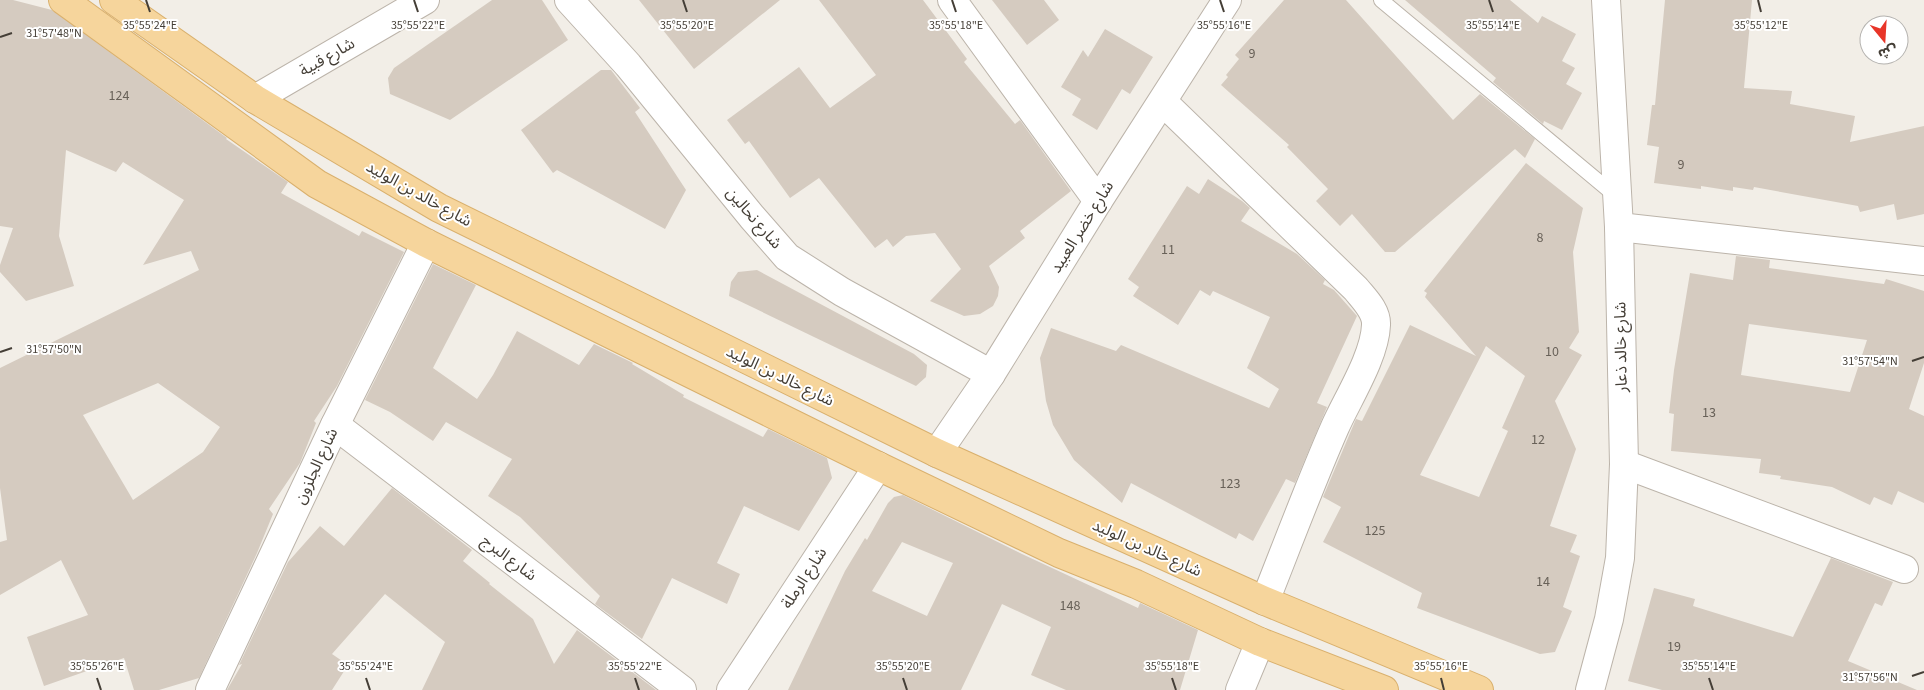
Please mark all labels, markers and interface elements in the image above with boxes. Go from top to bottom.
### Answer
north arrow [1859,15,1909,65]
text: 35°55'24"E [123,17,177,34]
text: 35°55'22"E [391,17,445,34]
text: 35°55'20"E [660,17,714,34]
text: 35°55'18"E [929,17,983,34]
text: 35°55'16"E [1197,17,1251,34]
text: 35°55'14"E [1466,17,1520,34]
text: 35°55'12"E [1734,17,1788,34]
text: 31°57'48"N [26,25,82,42]
street label: شارع قبية [295,32,359,83]
text: ش [1875,39,1900,64]
house number: 9 [1249,44,1256,64]
house number: 124 [109,86,129,106]
house number: 9 [1678,155,1685,175]
street label: شارع خالد بن الوليد [362,156,476,233]
street label: شارع خضر العبيد [1045,177,1120,278]
street label: شارع نحالين [720,182,787,254]
house number: 8 [1537,228,1544,248]
house number: 11 [1161,240,1175,260]
street label: شارع خالد ذعار [1609,302,1634,393]
street label: شارع خالد بن الوليد [722,340,838,413]
text: 31°57'50"N [26,341,82,358]
house number: 10 [1545,342,1559,362]
text: 31°57'54"N [1842,353,1898,370]
house number: 13 [1702,403,1716,423]
street label: شارع الجلزون [289,424,344,508]
house number: 12 [1531,430,1545,450]
house number: 123 [1220,474,1240,494]
street label: شارع خالد بن الوليد [1088,514,1205,583]
house number: 125 [1365,521,1385,541]
street label: شارع البرج [476,530,541,587]
street label: شارع الرملة [776,543,833,613]
house number: 14 [1536,572,1550,592]
house number: 148 [1060,596,1080,616]
house number: 19 [1667,637,1681,657]
text: 35°55'26"E [70,658,124,675]
text: 35°55'24"E [339,658,393,675]
text: 35°55'22"E [608,658,662,675]
text: 35°55'20"E [876,658,930,675]
text: 35°55'18"E [1145,658,1199,675]
text: 35°55'16"E [1414,658,1468,675]
text: 35°55'14"E [1682,658,1736,675]
text: 31°57'56"N [1842,669,1898,686]

